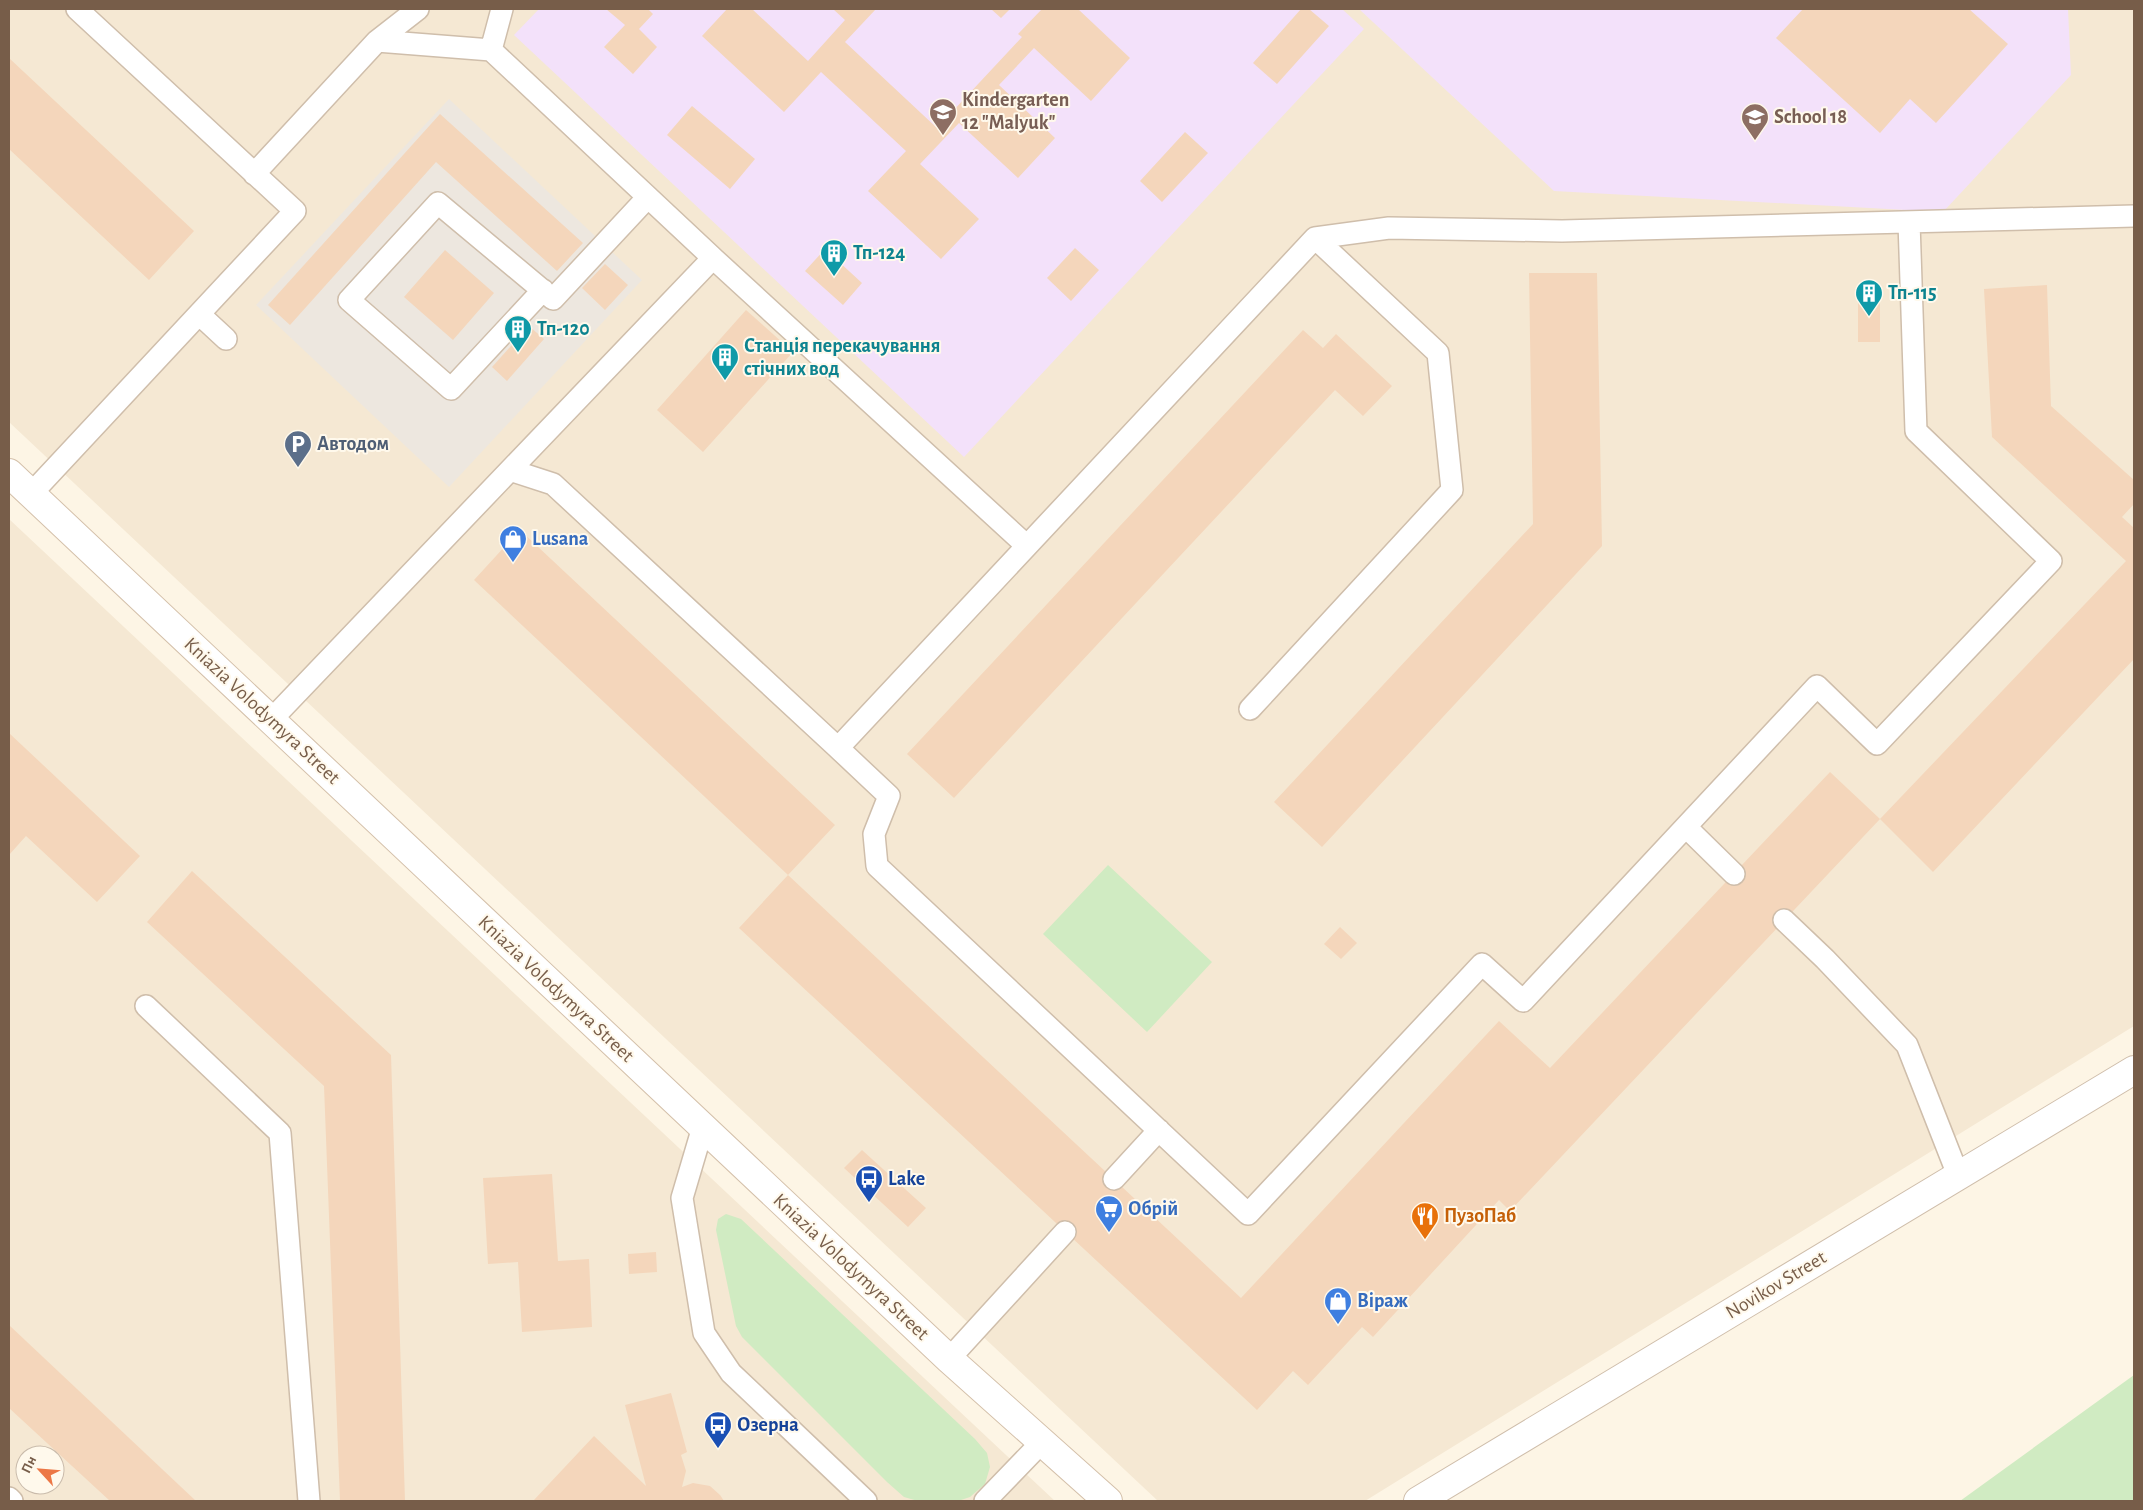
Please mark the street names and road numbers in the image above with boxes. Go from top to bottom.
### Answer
street label: Kniazia Volodymyra Street [180,634,344,789]
street label: Kniazia Volodymyra Street [474,912,638,1067]
street label: Kniazia Volodymyra Street [769,1190,933,1345]
street label: Novikov Street [1722,1247,1830,1323]

